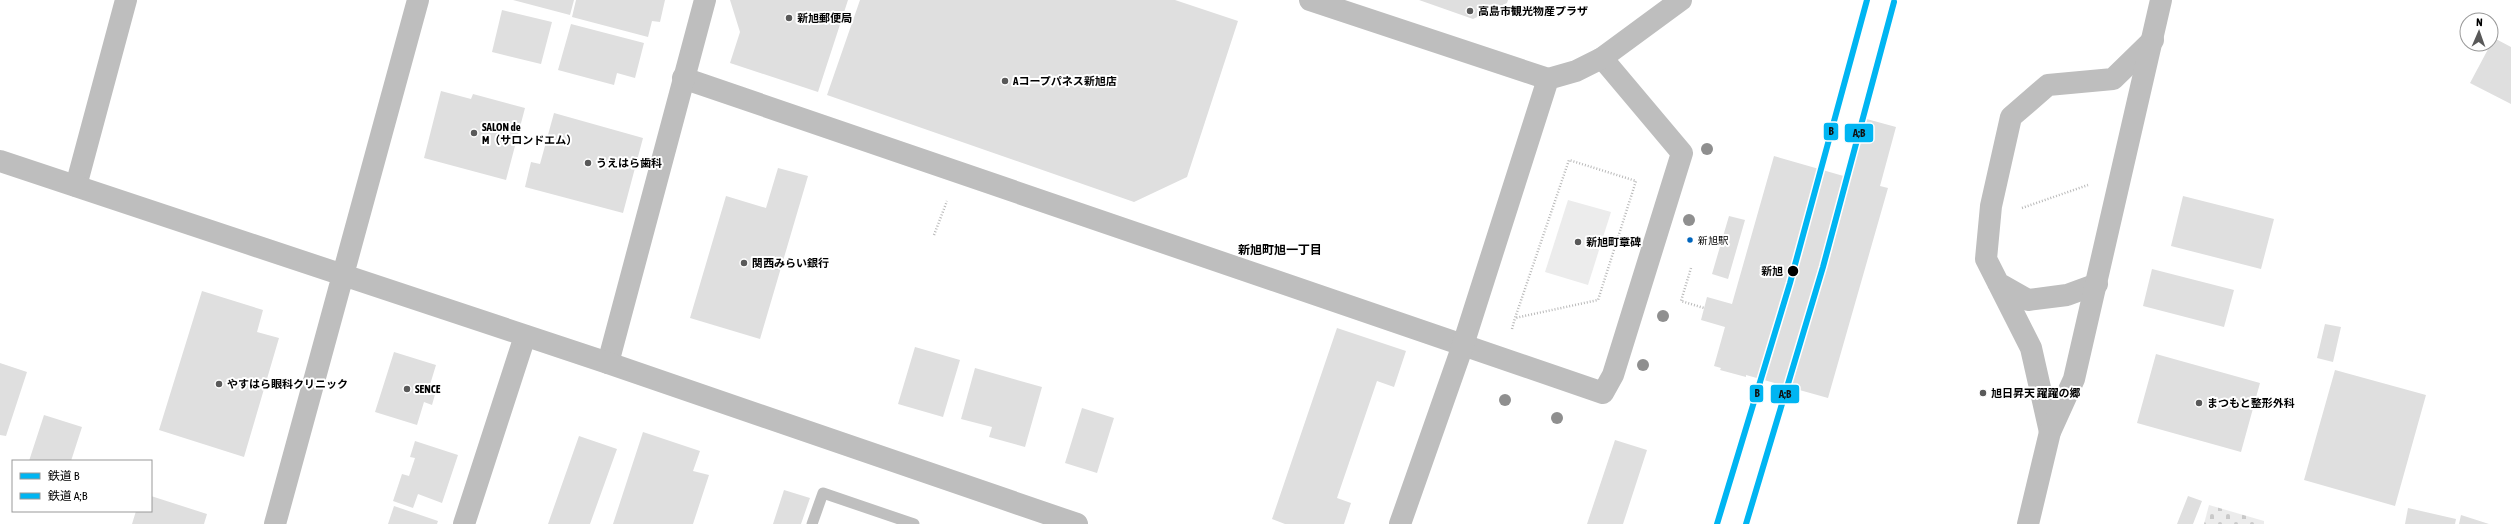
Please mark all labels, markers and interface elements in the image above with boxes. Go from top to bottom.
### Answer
place label: 高島市観光物産プラザ [1478,5,1588,17]
marker: 高島市観光物産プラザ [1465,6,1475,16]
place label: 新旭郵便局 [797,12,852,24]
north arrow [2459,12,2499,52]
marker: 新旭郵便局 [784,13,794,23]
text: N [2476,16,2483,28]
place label: Aコープパネス新旭店 [1012,75,1117,87]
marker: Aコープパネス新旭店 [1000,76,1010,86]
place label: SALON de M（サロンドエム） [482,121,577,146]
line badge: B [1823,122,1839,141]
line badge: A;B [1844,123,1874,143]
text: B [1828,125,1834,137]
text: A;B [1852,127,1866,139]
marker: SALON de M（サロンドエム） [469,128,479,138]
place label: うえはら歯科 [596,157,662,169]
marker: うえはら歯科 [583,158,593,168]
marker: 新旭駅 [1685,235,1695,245]
place label: 新旭駅 [1698,235,1729,246]
place label: 新旭町章碑 [1586,236,1641,248]
marker: 新旭町章碑 [1573,237,1583,247]
district label: 新旭町旭一丁目 [1238,243,1322,257]
place label: 関西みらい銀行 [752,257,829,269]
marker: 関西みらい銀行 [739,258,749,268]
marker: 新旭 [1786,264,1800,278]
place label: 新旭 [1761,265,1783,277]
place label: やすはら眼科クリニック [227,378,348,390]
marker: やすはら眼科クリニック [214,379,224,389]
place label: SENCE [415,383,441,395]
marker: SENCE [402,384,412,394]
line badge: B [1749,384,1764,403]
line badge: A;B [1770,384,1800,404]
text: B [1754,387,1760,399]
place label: 旭日昇天 躍躍の郷 [1991,387,2081,399]
text: A;B [1778,388,1792,400]
marker: 旭日昇天 躍躍の郷 [1978,388,1988,398]
place label: まつもと整形外科 [2207,397,2295,409]
marker: まつもと整形外科 [2194,398,2204,408]
legend [12,460,152,512]
text: 鉄道 B [48,469,80,483]
text: 鉄道 A;B [48,489,88,503]

